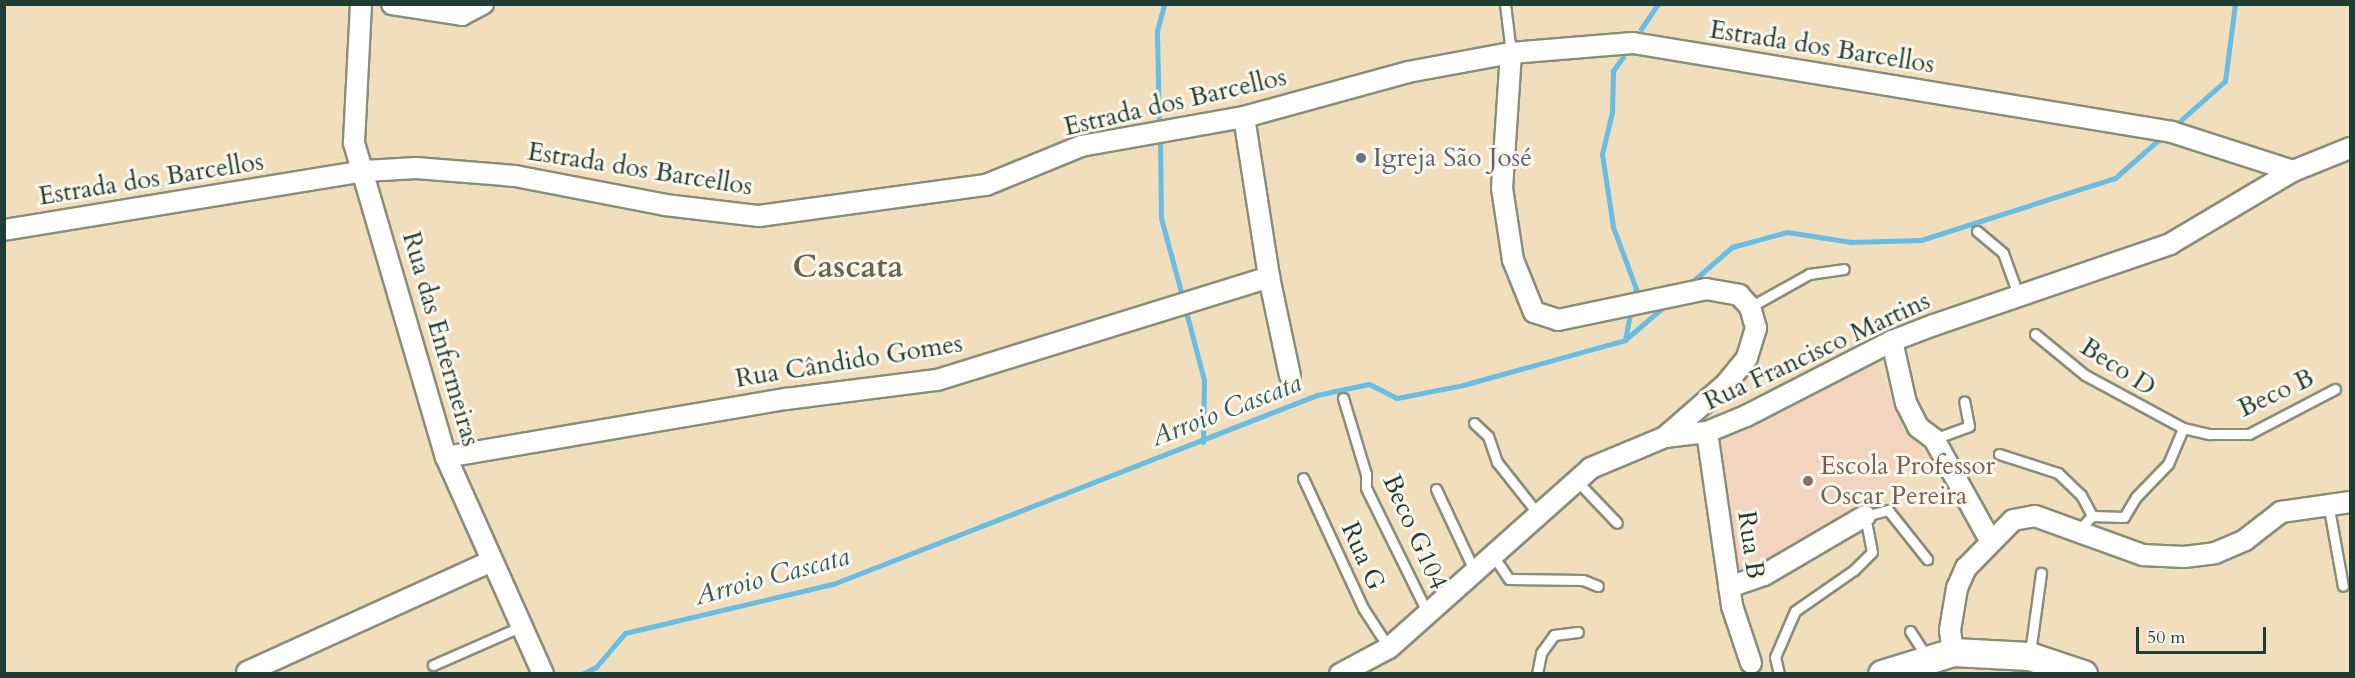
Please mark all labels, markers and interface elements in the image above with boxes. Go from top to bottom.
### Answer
street label: Estrada dos Barcellos [1707,14,1937,80]
street label: Estrada dos Barcellos [1061,61,1289,143]
street label: Estrada dos Barcellos [525,136,755,202]
place label: Igreja São José [1373,142,1532,174]
street label: Estrada dos Barcellos [36,146,266,212]
marker: Igreja São José [1354,151,1368,165]
street label: Rua das Enfermeiras [395,228,487,450]
district label: Cascata [793,248,903,286]
street label: Rua Francisco Martins [1699,285,1935,417]
street label: Rua Cândido Gomes [733,328,965,394]
street label: Beco D [2074,331,2162,403]
street label: Beco B [2233,362,2319,424]
water label: Arroio Cascata [1146,366,1306,454]
place label: Escola Professor Oscar Pereira [1820,450,1995,512]
street label: Beco G104 [1376,470,1454,594]
marker: Escola Professor Oscar Pereira [1801,474,1815,488]
street label: Rua B [1731,509,1771,581]
street label: Rua G [1334,517,1392,595]
water label: Arroio Cascata [691,540,853,612]
scale bar [2139,615,2270,653]
text: 50 m [2147,625,2186,650]

